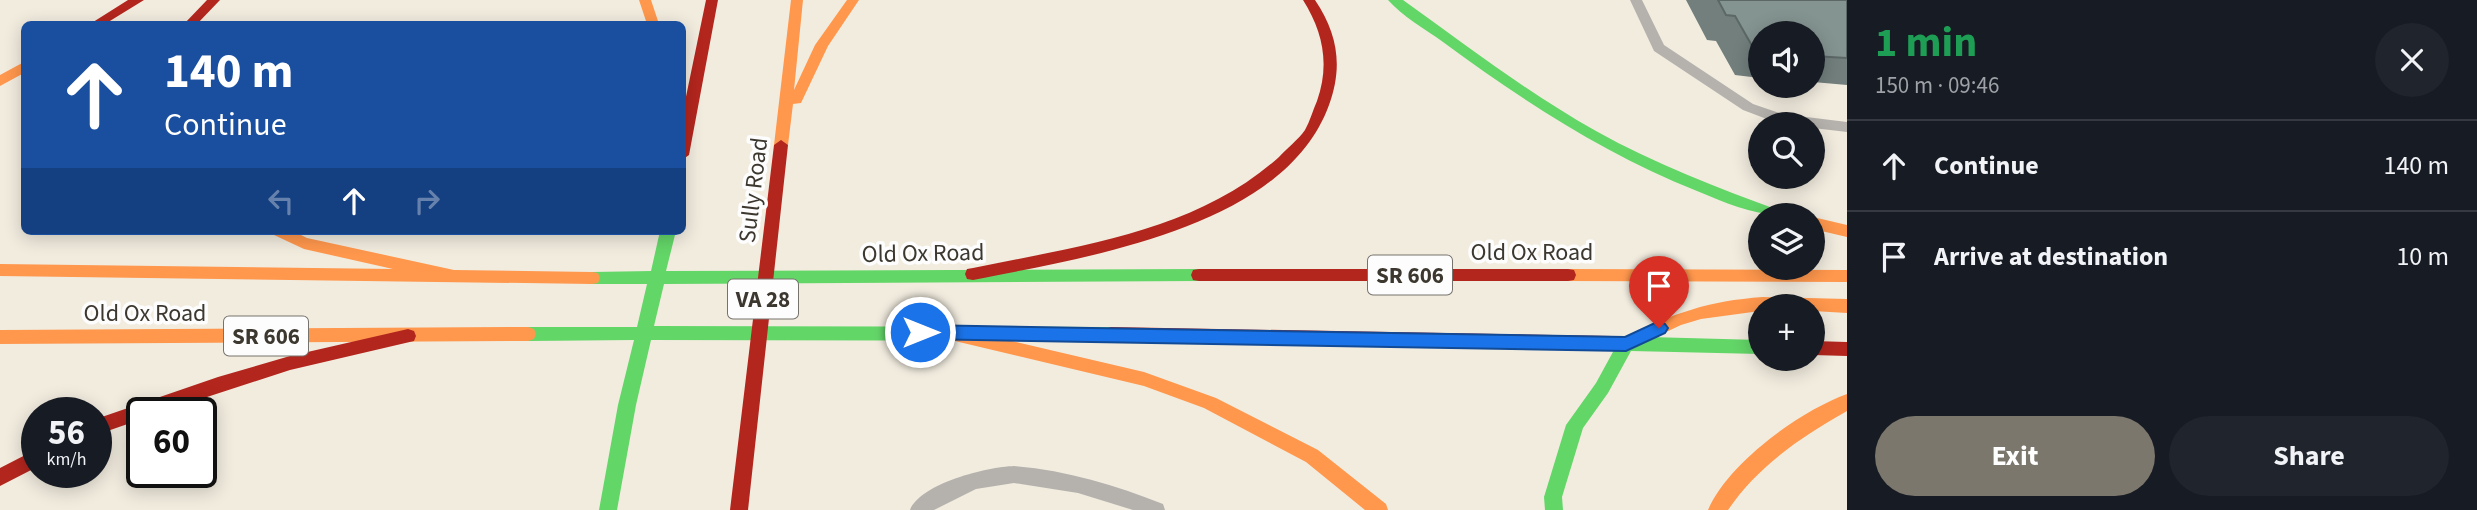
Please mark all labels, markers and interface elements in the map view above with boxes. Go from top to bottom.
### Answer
text: 1 min [1875,13,1977,73]
map controls [1748,21,1825,371]
button: sound [1748,21,1825,98]
button: close [2375,23,2449,97]
text: 140 m [164,37,293,107]
icon: ahead [49,49,140,140]
text: 150 m · 09:46 [1875,69,1999,102]
text: Continue [164,102,287,148]
button: search [1748,112,1825,189]
street label: Sully Road [730,136,777,245]
icon: ahead [1875,147,1913,185]
text: Continue [1934,147,2039,184]
text: 140 m [2383,147,2449,184]
icon: left [262,182,300,220]
icon: ahead [335,182,373,220]
icon: right [408,182,446,220]
button: layers [1748,203,1825,280]
street label: Old Ox Road [861,235,985,272]
street label: Old Ox Road [1471,235,1593,270]
icon: arrive [1875,238,1913,276]
text: Arrive at destination [1934,238,2168,275]
text: 10 m [2396,238,2449,275]
road number: SR 606 [1368,256,1452,294]
pin [1629,256,1689,328]
icon: arrive [1640,267,1678,305]
road number: VA 28 [728,280,798,318]
button: + [1748,294,1825,371]
position arrow [883,295,957,369]
street label: Old Ox Road [84,296,206,331]
road number: SR 606 [224,316,308,356]
speed limit sign: 60 [126,397,217,488]
text: 56 [48,408,85,458]
button: Exit [1875,416,2155,496]
button: Share [2169,416,2449,496]
text: km/h [47,447,86,472]

